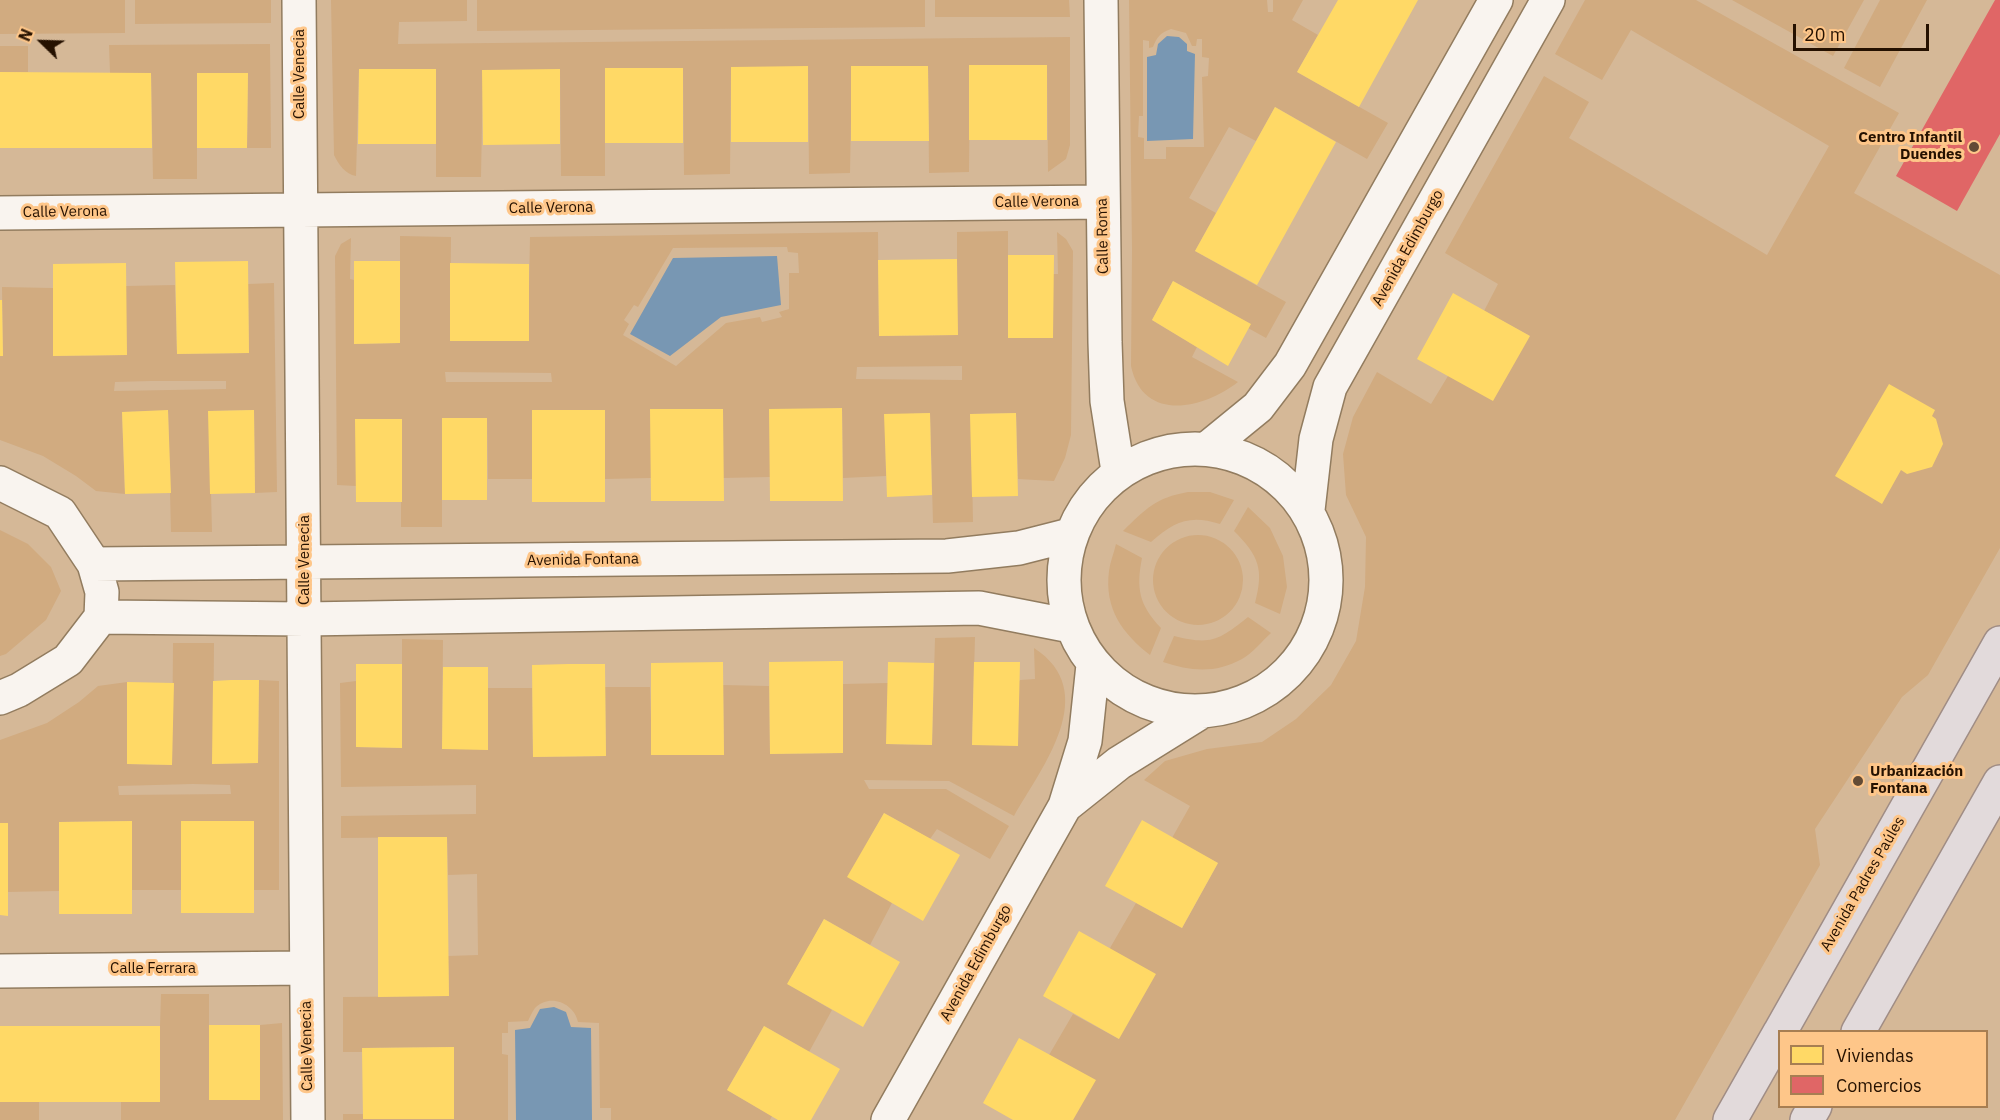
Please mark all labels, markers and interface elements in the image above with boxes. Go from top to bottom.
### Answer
north arrow [12,12,72,72]
scale bar [1796,12,1932,50]
text: 20 m [1804,23,1846,46]
text: N [14,26,37,44]
street label: Calle Venecia [291,29,309,119]
place label: Centro Infantil Duendes [1858,129,1962,164]
marker: Centro Infantil Duendes [1967,140,1981,154]
street label: Avenida Edimburgo [1369,187,1447,309]
street label: Calle Verona [995,192,1079,212]
street label: Calle Verona [509,198,593,218]
street label: Calle Roma [1093,198,1113,274]
street label: Calle Verona [23,202,107,222]
street label: Calle Venecia [296,515,314,605]
street label: Avenida Fontana [527,550,639,570]
place label: Urbanización Fontana [1870,763,1963,798]
marker: Urbanización Fontana [1851,774,1865,788]
street label: Avenida Padres Paúles [1817,813,1909,955]
street label: Avenida Edimburgo [937,902,1015,1024]
street label: Calle Ferrara [110,960,196,978]
street label: Calle Venecia [297,1001,317,1091]
legend [1778,1030,1988,1108]
text: Viviendas [1836,1044,1914,1067]
text: Comercios [1836,1074,1922,1097]

